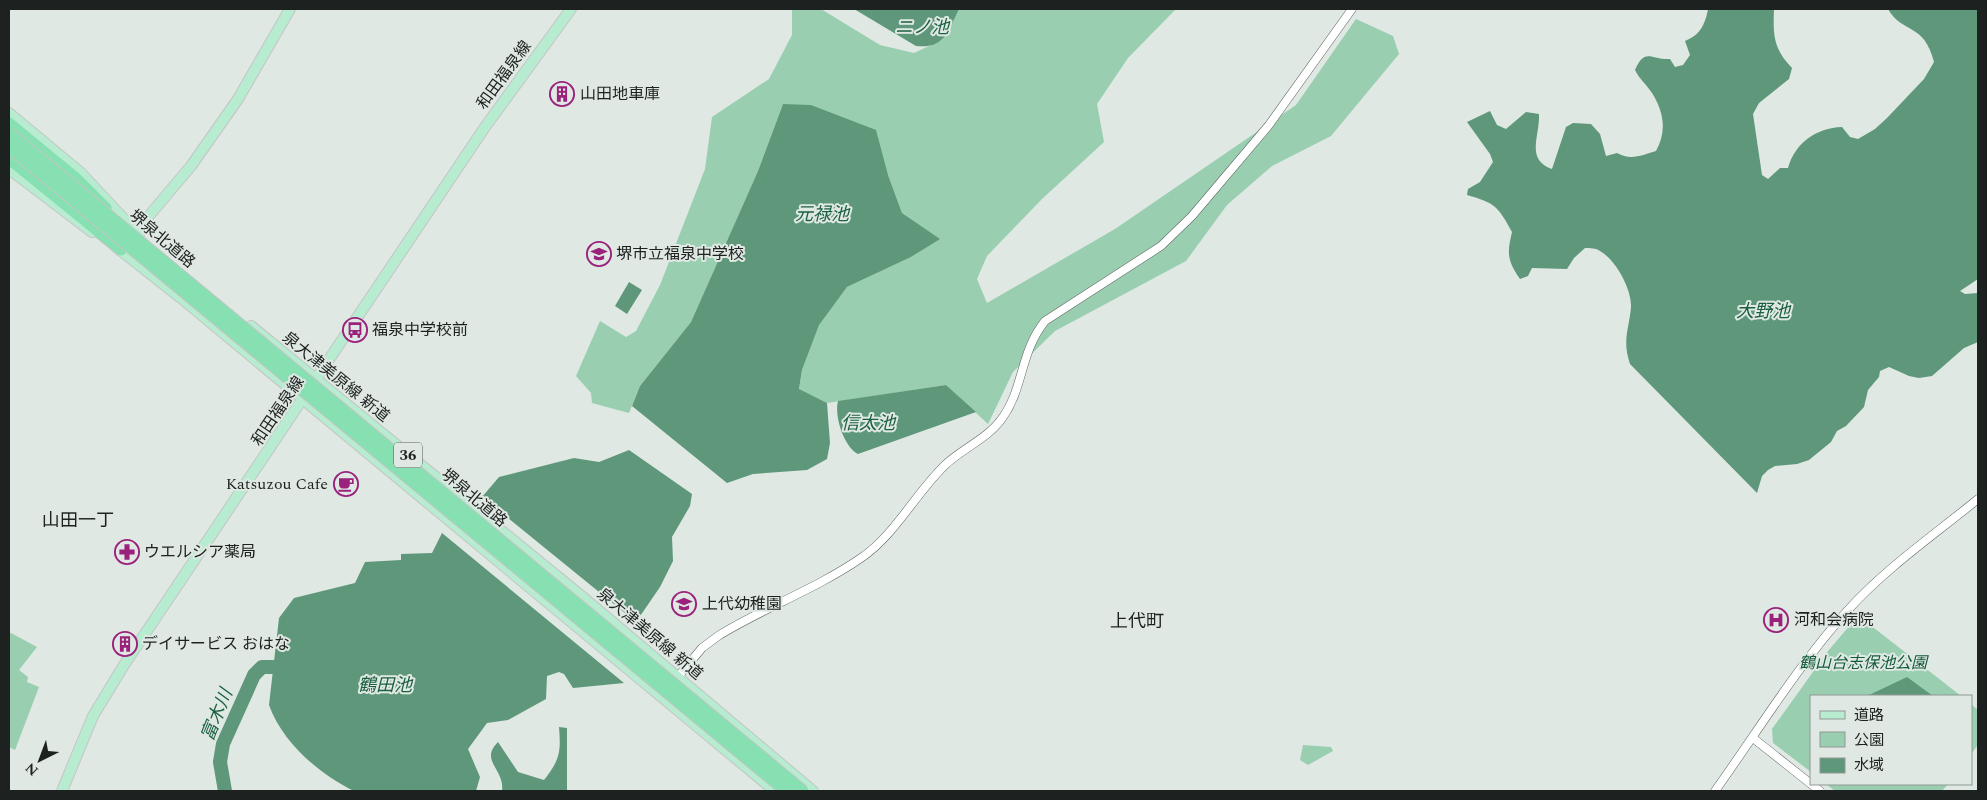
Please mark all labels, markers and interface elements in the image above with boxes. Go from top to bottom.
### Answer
water label: ニノ池 [895,14,951,41]
street label: 和田福泉線 [471,36,537,114]
building icon: 山田地車庫 [549,81,575,107]
place label: 山田地車庫 [580,82,660,106]
water label: 元禄池 [795,201,851,228]
street label: 堺泉北道路 [124,204,200,274]
school or university icon: 堺市立福泉中学校 [586,241,612,267]
place label: 堺市立福泉中学校 [616,242,744,266]
water label: 大野池 [1736,298,1792,325]
bus stop icon: 福泉中学校前 [342,317,368,343]
place label: 福泉中学校前 [372,318,468,342]
street label: 泉大津美原線 新道 [277,326,395,428]
street label: 和田福泉線 [246,371,310,451]
water label: 信太池 [841,410,897,437]
road number: 36 [394,442,422,468]
street label: 堺泉北道路 [436,463,512,533]
cafe icon: Katsuzou Cafe [333,471,359,497]
place label: Katsuzou Cafe [226,472,328,496]
district label: 山田一丁 [42,507,114,534]
pharmacy icon: ウエルシア薬局 [114,539,140,565]
place label: ウエルシア薬局 [144,540,256,564]
street label: 泉大津美原線 新道 [592,582,708,686]
school or university icon: 上代幼稚園 [671,591,697,617]
place label: 上代幼稚園 [702,592,782,616]
hospital icon: 河和会病院 [1763,607,1789,633]
district label: 上代町 [1110,608,1164,635]
place label: 河和会病院 [1794,608,1874,632]
building icon: デイサービス おはな [112,631,138,657]
place label: デイサービス おはな [142,632,290,656]
park label: 鶴山台志保池公園 [1799,651,1929,675]
water label: 鶴田池 [358,672,414,699]
water label: 富木川 [194,683,240,745]
legend [1810,695,1972,785]
text: 道路 [1854,704,1884,727]
text: 公園 [1854,729,1884,752]
north arrow [15,735,65,785]
text: 水域 [1854,754,1884,777]
text: N [20,758,43,781]

